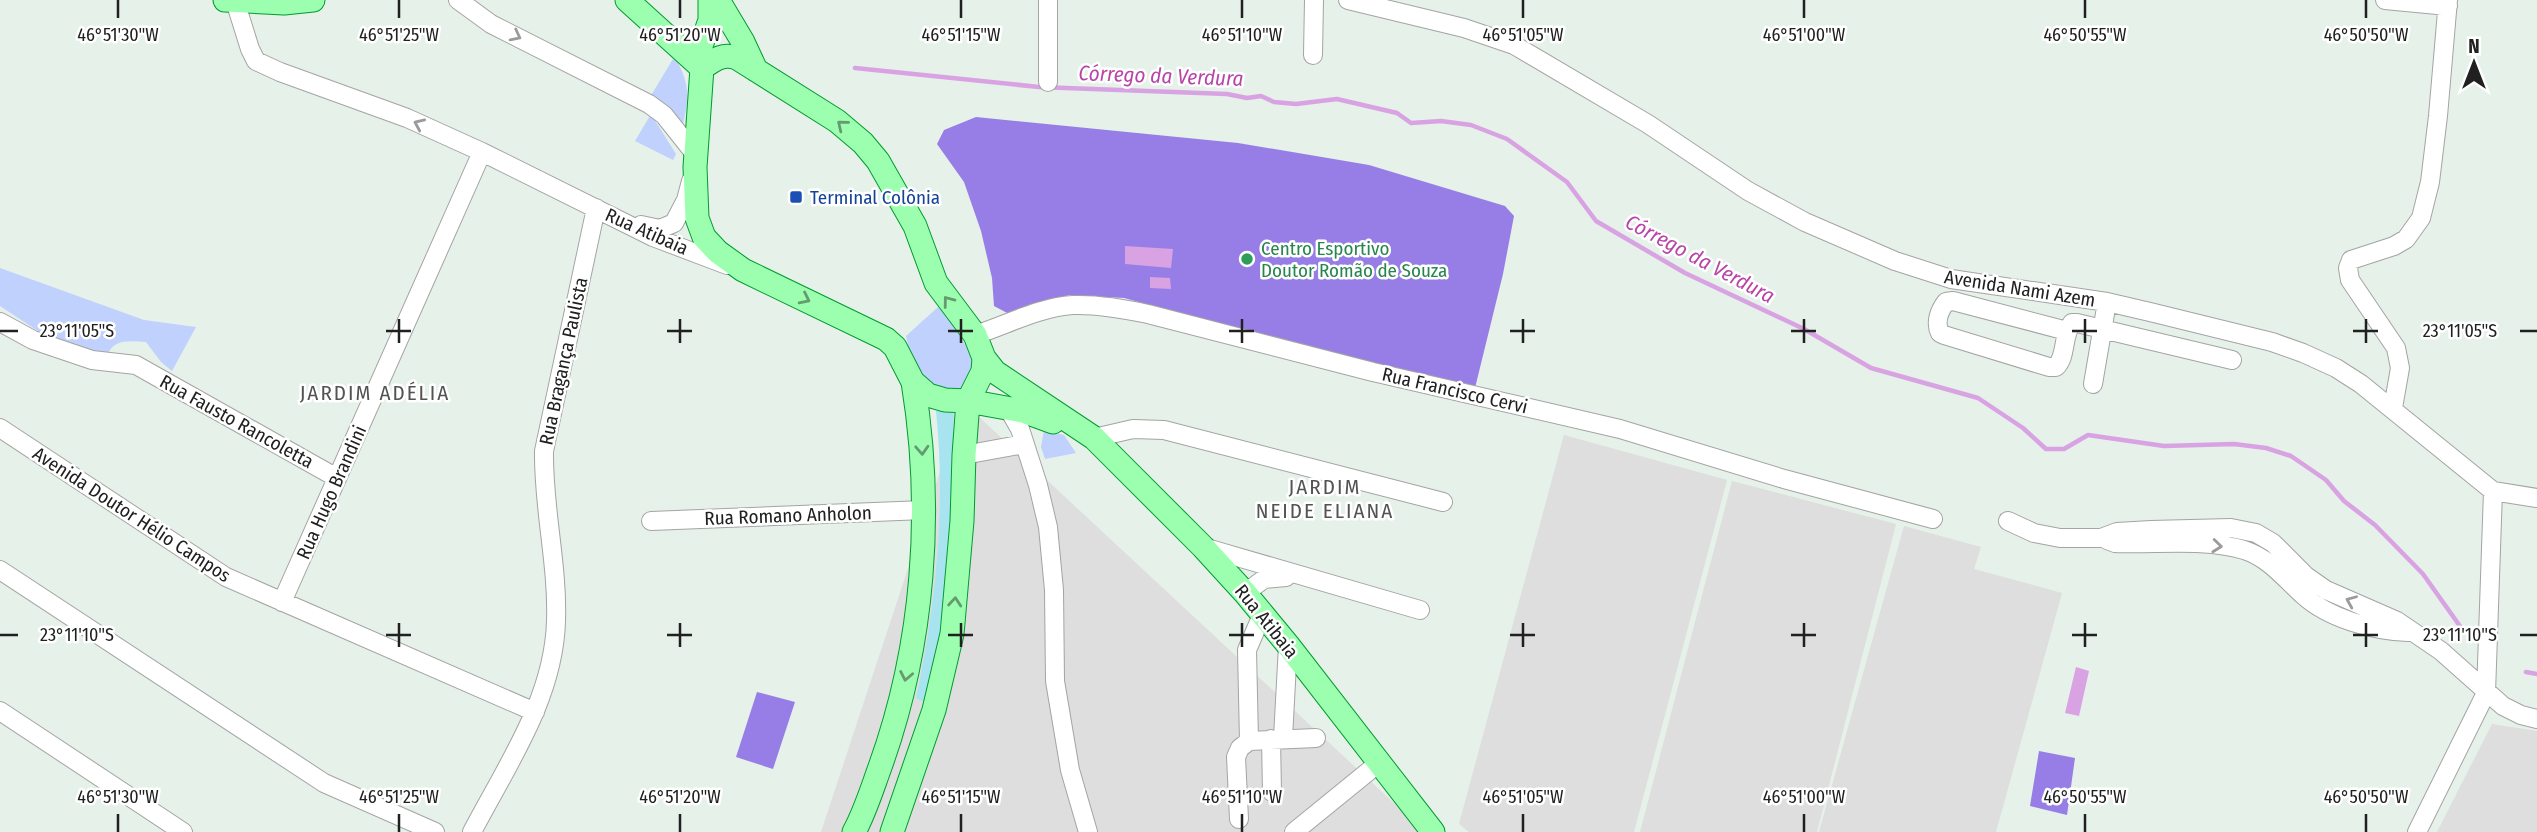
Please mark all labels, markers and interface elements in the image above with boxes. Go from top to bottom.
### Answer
text: 46°51'30"W [77,24,159,46]
text: 46°51'25"W [359,24,439,46]
text: 46°51'20"W [639,24,721,46]
text: 46°51'15"W [922,24,1001,46]
text: 46°51'10"W [1202,24,1283,46]
text: 46°51'05"W [1482,24,1564,46]
text: 46°51'00"W [1763,24,1846,46]
text: 46°50'55"W [2043,24,2127,46]
text: 46°50'50"W [2324,24,2409,46]
one-way arrow [509,28,521,42]
north arrow [2439,28,2509,98]
text: N [2468,35,2480,58]
water label: Córrego da Verdura [1078,60,1244,92]
one-way arrow [414,118,427,132]
one-way arrow [837,121,849,134]
place label: Terminal Colônia [810,186,940,209]
marker: Terminal Colônia [788,189,804,205]
street label: Rua Atibaia [602,203,692,260]
water label: Córrego da Verdura [1621,209,1779,309]
place label: Centro Esportivo Doutor Romão de Souza [1261,237,1447,282]
marker: Centro Esportivo Doutor Romão de Souza [1239,251,1255,267]
street label: Avenida Nami Azem [1943,265,2097,312]
street label: Rua Bragança Paulista [534,275,592,447]
one-way arrow [798,291,810,305]
one-way arrow [944,296,957,308]
text: 23°11'05"S [40,320,114,342]
text: 23°11'05"S [2423,320,2497,342]
street label: Rua Francisco Cervi [1380,363,1530,418]
street label: Rua Fausto Rancoletta [156,370,318,473]
district label: JARDIM ADÉLIA [300,380,450,406]
street label: Rua Hugo Brandini [292,422,371,563]
street label: Avenida Doutor Hélio Campos [28,442,235,587]
one-way arrow [914,444,929,455]
district label: JARDIM NEIDE ELIANA [1256,474,1394,524]
street label: Rua Romano Anholon [704,501,872,530]
one-way arrow [2212,538,2223,553]
street label: Rua Atibaia [1230,580,1303,663]
one-way arrow [2346,595,2358,609]
one-way arrow [947,596,962,607]
text: 23°11'10"S [40,624,114,646]
text: 23°11'10"S [2423,624,2497,646]
one-way arrow [899,670,914,682]
text: 46°51'30"W [77,786,159,808]
text: 46°51'25"W [359,786,439,808]
text: 46°51'20"W [639,786,721,808]
text: 46°51'15"W [922,786,1001,808]
text: 46°51'10"W [1202,786,1283,808]
text: 46°51'05"W [1482,786,1564,808]
text: 46°51'00"W [1763,786,1846,808]
text: 46°50'55"W [2043,786,2127,808]
text: 46°50'50"W [2324,786,2409,808]

